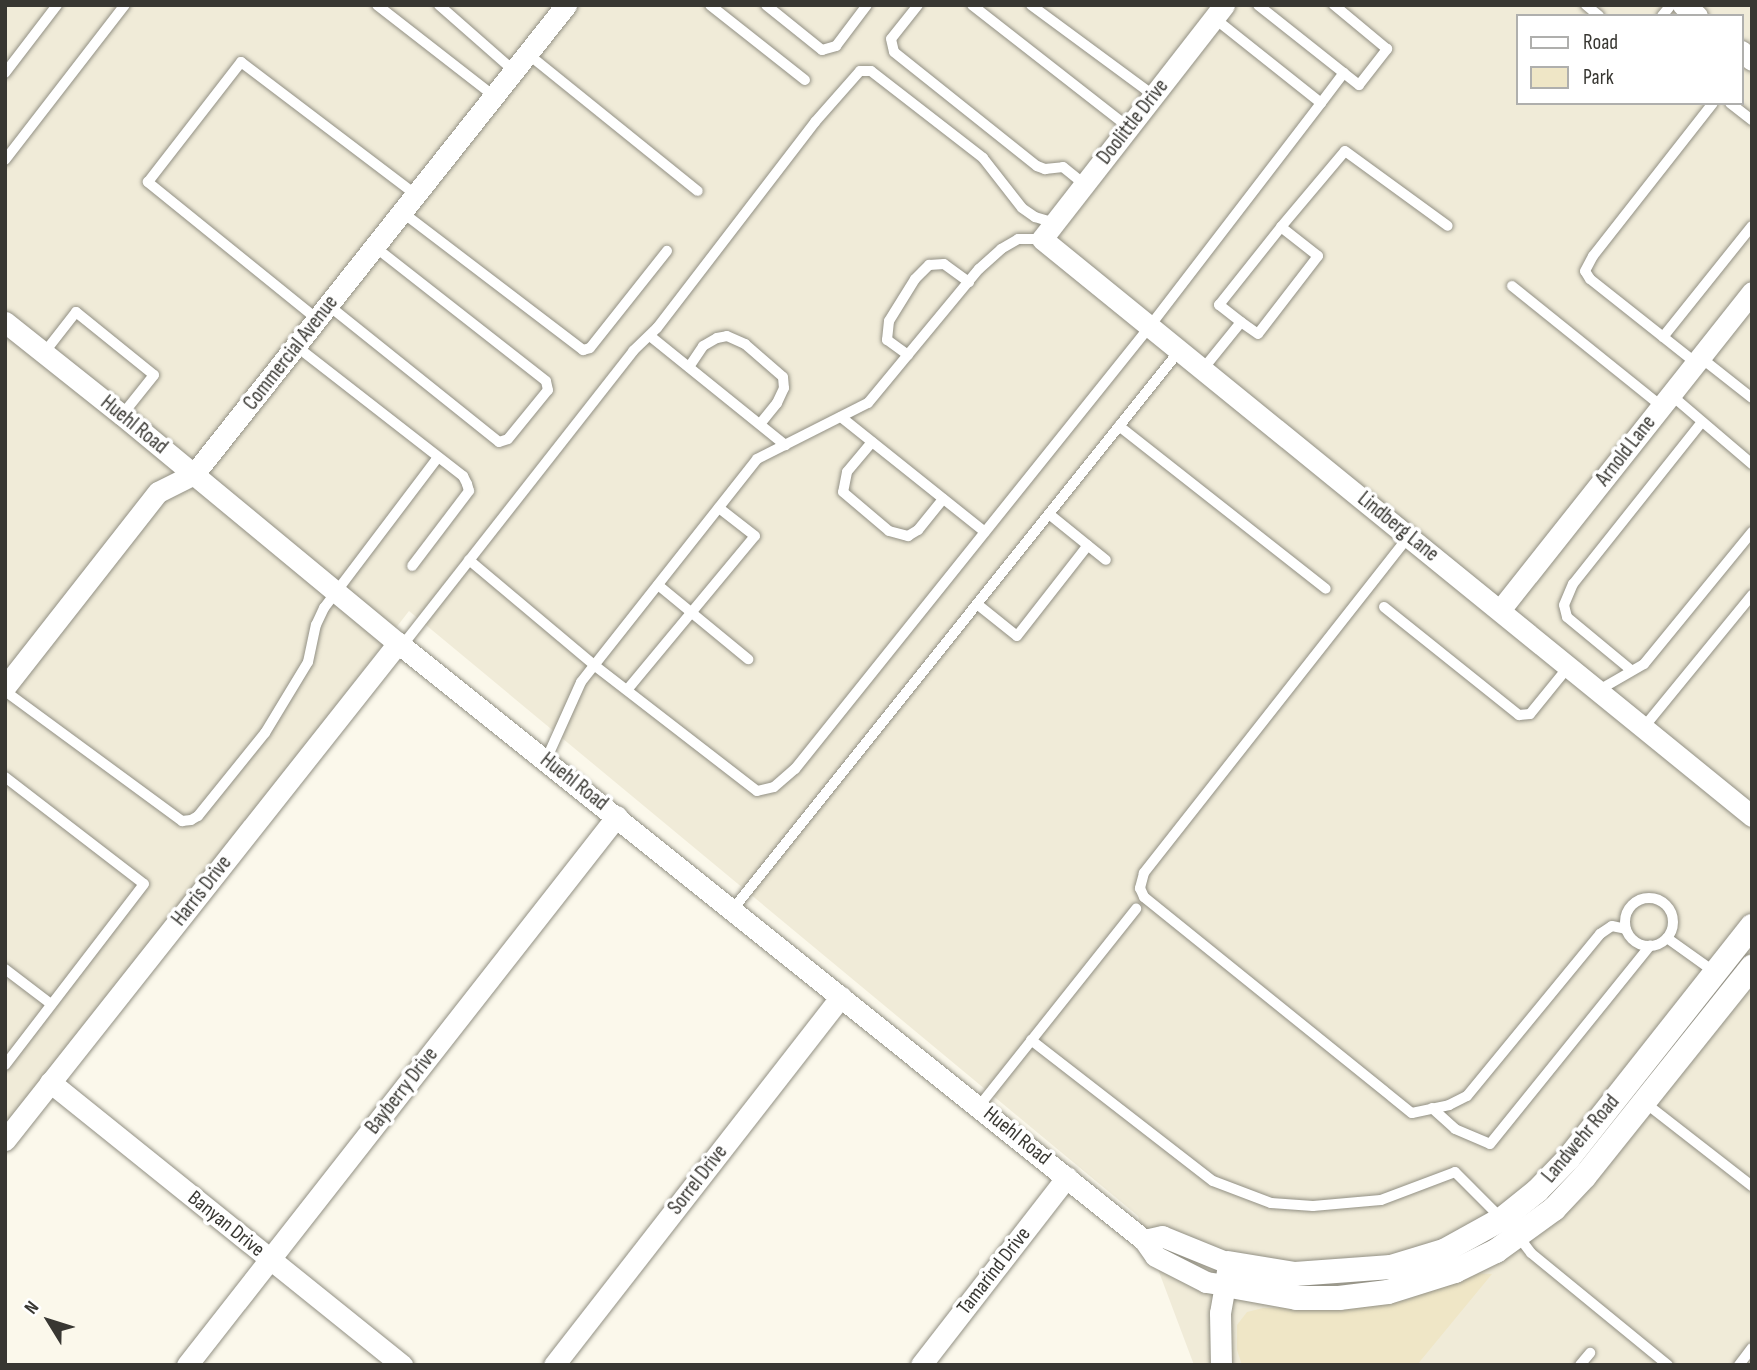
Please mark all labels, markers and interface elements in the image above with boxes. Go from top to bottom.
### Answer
legend [1516,14,1743,105]
text: Road [1583,30,1618,55]
text: Park [1583,65,1614,90]
street label: Doolittle Drive [1092,74,1174,170]
street label: Commercial Avenue [238,291,344,415]
street label: Huehl Road [95,390,173,460]
street label: Arnold Lane [1591,411,1661,491]
street label: Lindberg Lane [1352,487,1444,567]
street label: Huehl Road [535,748,613,816]
street label: Harris Drive [167,851,237,931]
street label: Bayberry Drive [360,1043,444,1139]
street label: Landwehr Road [1537,1090,1625,1188]
street label: Huehl Road [978,1101,1056,1171]
street label: Sorrel Drive [663,1140,733,1220]
street label: Banyan Drive [183,1185,269,1263]
street label: Tamarind Drive [952,1222,1036,1320]
north arrow [14,1286,84,1356]
text: N [20,1297,44,1319]

